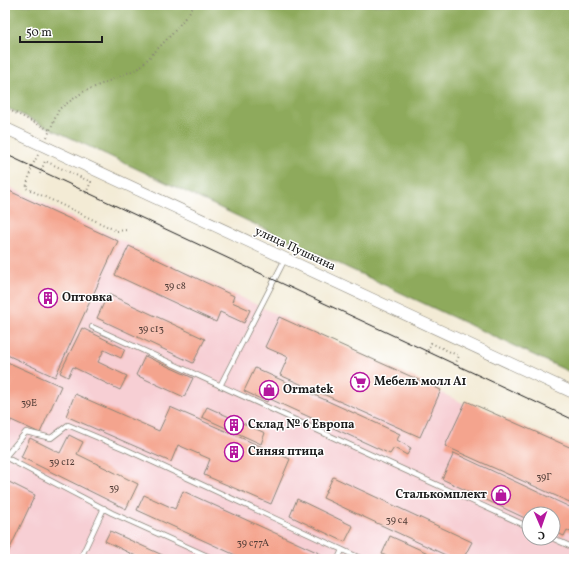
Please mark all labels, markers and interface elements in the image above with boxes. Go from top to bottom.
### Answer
scale bar [20,18,102,44]
text: 50 m [26,25,52,41]
street label: улица Пушкина [252,223,338,275]
house number: 39 с8 [164,279,186,293]
building icon: Оптовка [37,287,59,309]
place label: Оптовка [62,290,113,306]
house number: 39 с13 [138,322,164,336]
supermarket icon: Мебель молл А1 [349,371,371,393]
place label: Мебель молл А1 [374,374,467,390]
shop icon: Ormatek [258,379,280,401]
place label: Ormatek [283,382,334,398]
house number: 39Е [21,396,37,410]
building icon: Склад № 6 Европа [223,414,245,436]
place label: Склад № 6 Европа [248,417,355,433]
building icon: Синяя птица [223,441,245,463]
place label: Синяя птица [248,444,324,460]
house number: 39 с12 [49,455,75,469]
house number: 39Г [536,470,552,484]
house number: 39 [109,481,119,495]
shop icon: Сталькомплект [490,484,512,506]
place label: Сталькомплект [396,487,487,503]
north arrow [521,506,561,546]
house number: 39 с4 [386,513,408,527]
text: С [537,527,545,542]
house number: 39 с77А [237,536,269,550]

